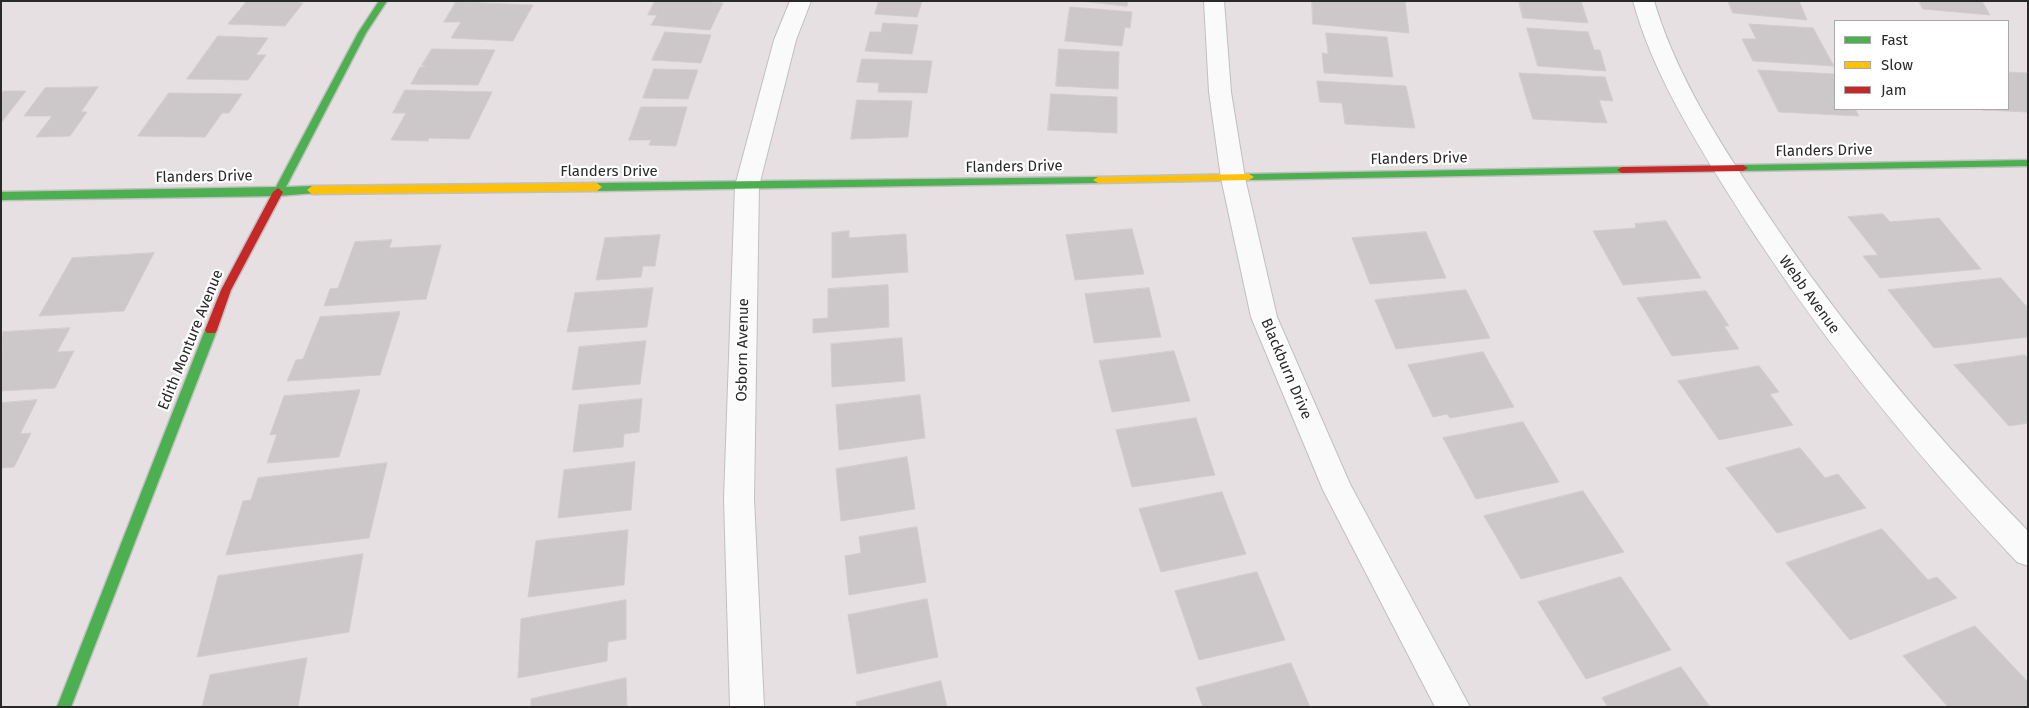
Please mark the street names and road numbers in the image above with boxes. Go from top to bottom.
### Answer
street label: Flanders Drive [1775,141,1873,161]
street label: Flanders Drive [1370,149,1468,169]
street label: Flanders Drive [965,157,1063,177]
street label: Flanders Drive [560,163,658,181]
street label: Flanders Drive [155,167,253,187]
street label: Webb Avenue [1775,252,1843,338]
street label: Edith Monture Avenue [155,267,227,413]
street label: Osborn Avenue [733,298,753,402]
street label: Blackburn Drive [1257,316,1315,422]

